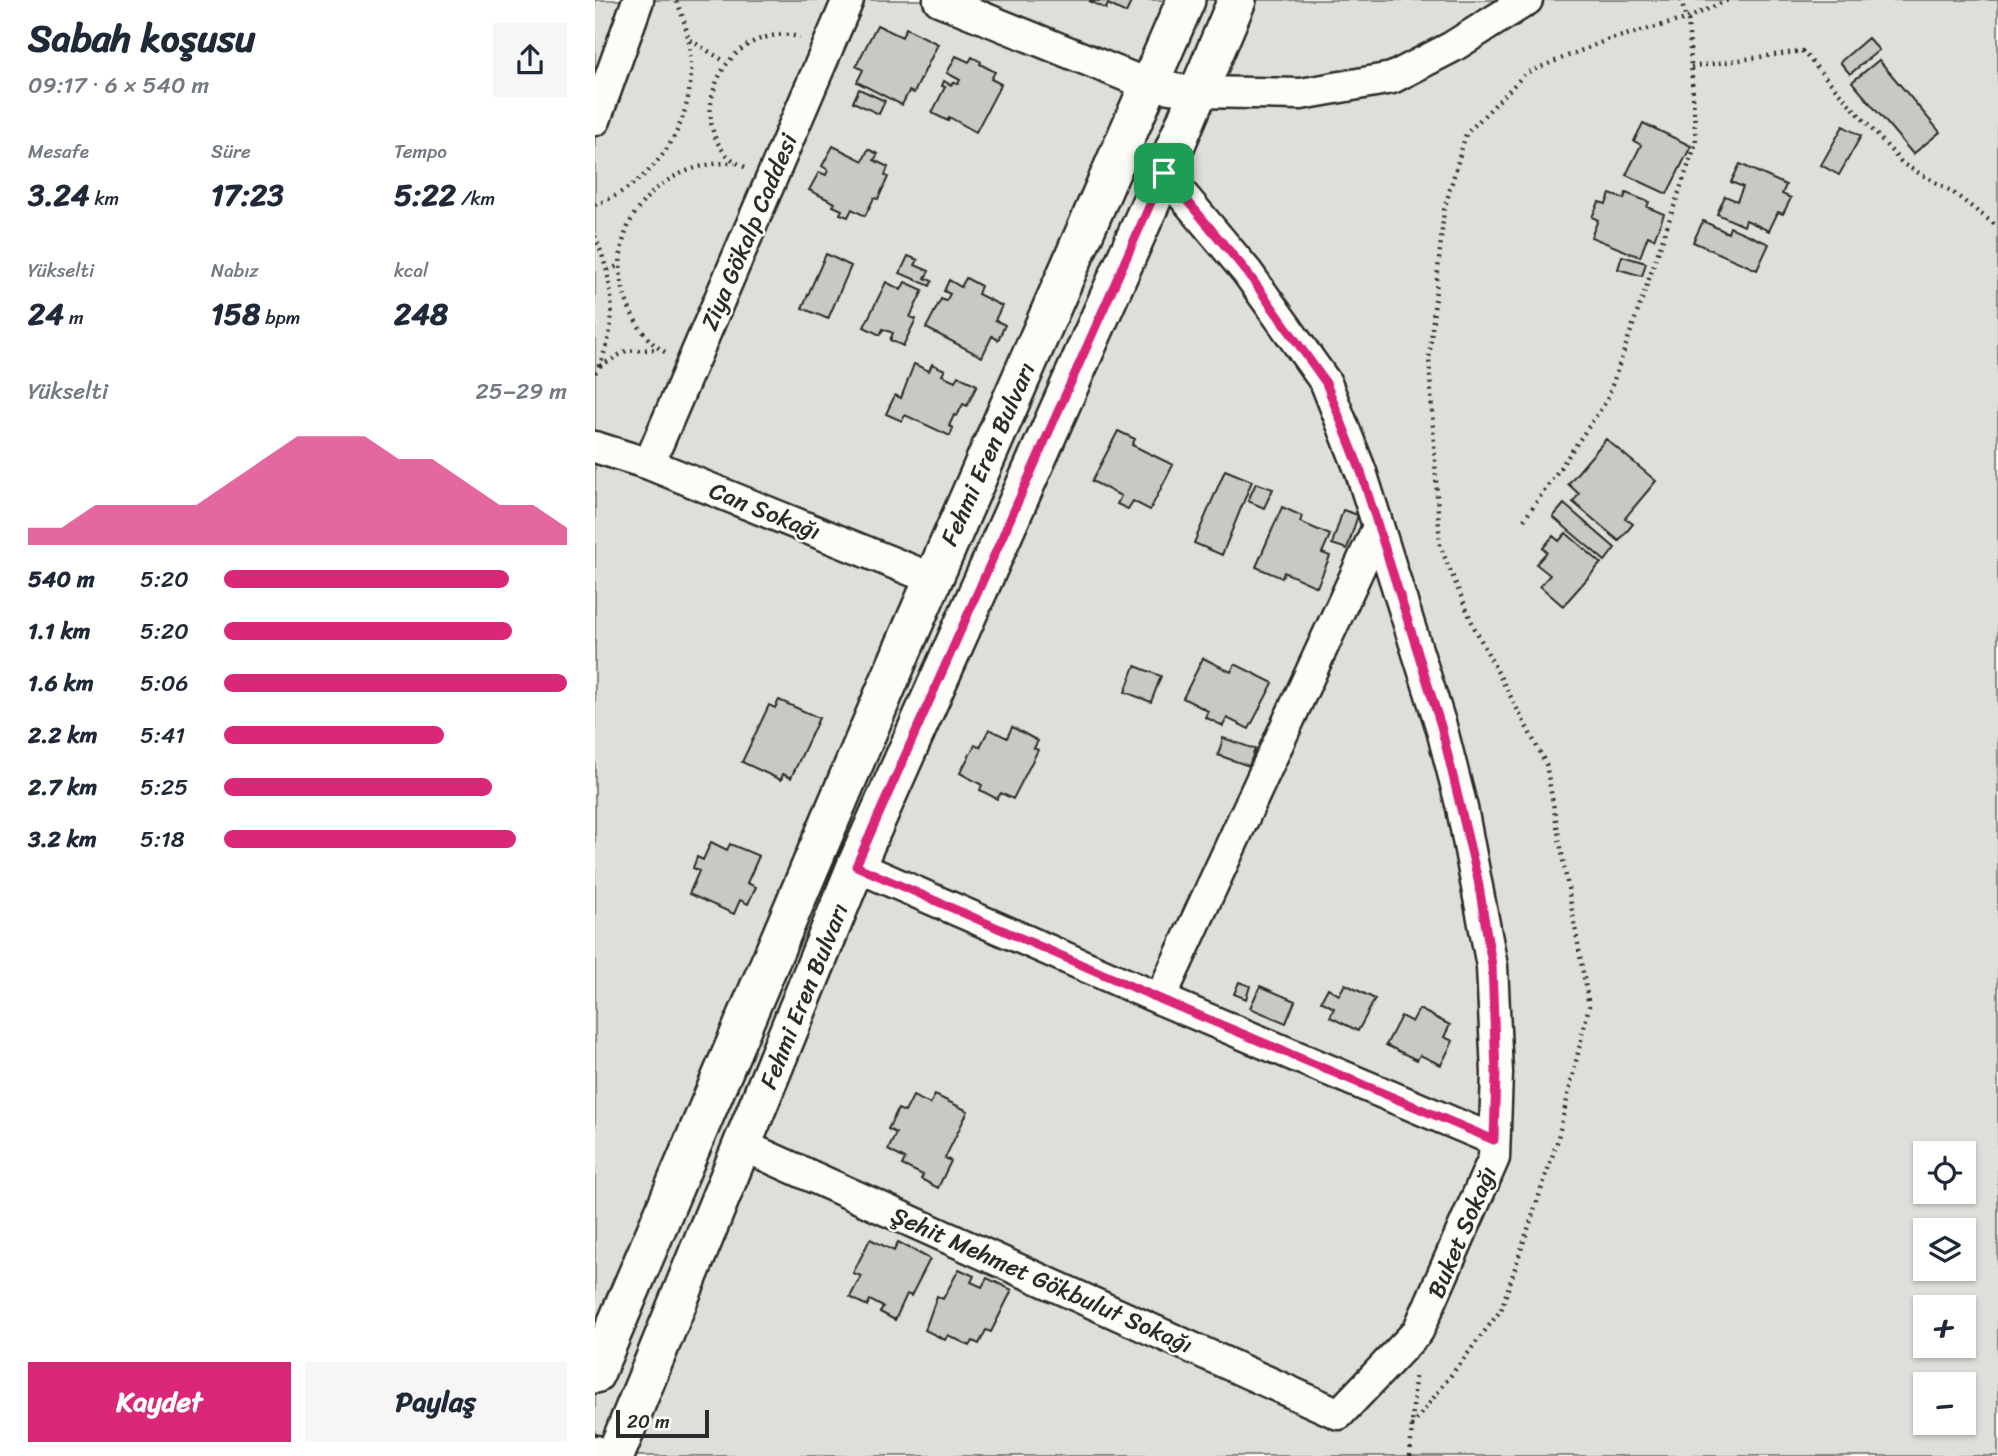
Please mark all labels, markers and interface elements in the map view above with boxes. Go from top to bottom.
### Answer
text: Sabah koşusu [28,5,255,72]
button: share [493,23,567,97]
text: 09:17 · 6 × 540 m [28,65,209,106]
street label: Ziya Gökalp Caddesi [689,127,810,337]
text: Mesafe [28,135,89,168]
text: Süre [211,135,251,168]
text: Tempo [394,135,447,168]
pin [1134,143,1194,203]
icon: arrive [1145,154,1183,192]
text: 3.24 [28,168,90,222]
text: 17:23 [211,168,284,222]
text: 5:22 [394,168,456,222]
text: km [90,182,119,215]
text: /km [456,182,495,215]
text: Yükselti [28,254,94,287]
text: Nabız [211,254,258,287]
text: kcal [394,254,429,287]
text: 24 [28,287,64,341]
text: 158 [211,287,260,341]
text: 248 [394,287,448,341]
text: m [64,301,84,334]
text: bpm [260,301,300,334]
street label: Fehmi Eren Bulvarı [929,355,1047,553]
text: Yükselti [28,371,108,412]
text: 25–29 m [476,371,567,412]
street label: Can Sokağı [703,470,827,552]
text: 540 m [28,559,95,600]
text: 5:20 [140,559,189,600]
text: 1.1 km [28,611,91,652]
text: 5:20 [140,611,189,652]
text: 1.6 km [28,663,94,704]
text: 5:06 [140,663,189,704]
text: 2.2 km [28,715,97,756]
text: 5:41 [140,715,185,756]
text: 2.7 km [28,767,97,808]
text: 5:25 [140,767,188,808]
text: 3.2 km [28,819,97,860]
text: 5:18 [140,819,185,860]
street label: Fehmi Eren Bulvarı [747,896,861,1096]
map controls [1913,1141,1976,1435]
button: locate [1913,1141,1976,1204]
street label: Buket Sokağı [1415,1159,1509,1305]
street label: Şehit Mehmet Gökbulut Sokağı [884,1194,1200,1366]
button: layers [1913,1218,1976,1281]
button: + [1913,1295,1976,1358]
button: Kaydet [28,1362,291,1442]
button: Paylaş [305,1362,567,1442]
button: − [1913,1372,1976,1435]
text: 20 m [627,1405,670,1438]
scale bar [616,1407,709,1439]

